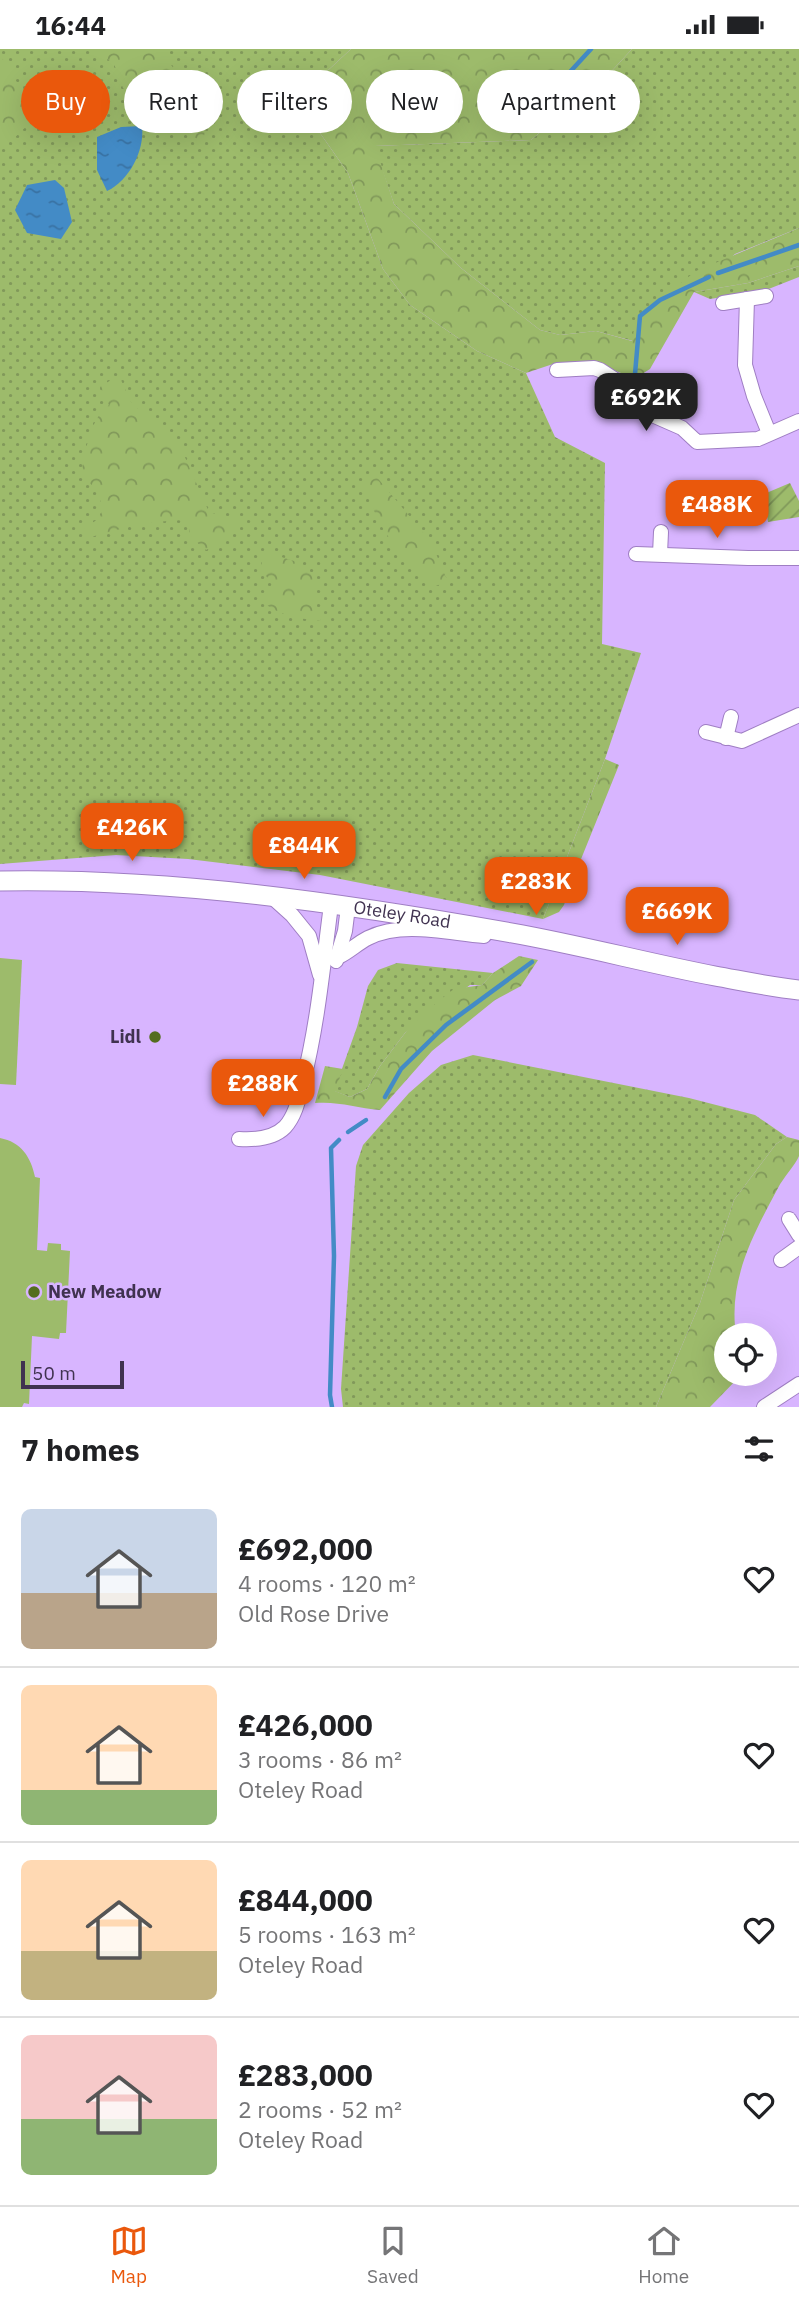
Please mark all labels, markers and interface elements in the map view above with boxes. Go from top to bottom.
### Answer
text: 16:44 [35,8,106,42]
chip: Buy [21,70,110,133]
chip: Rent [124,70,223,133]
chip: Filters [237,70,352,133]
chip: New [366,70,463,133]
chip: Apartment [477,70,640,133]
pin: £692K [597,373,695,433]
text: £692K [611,381,681,411]
pin: £488K [668,481,766,540]
text: £488K [682,488,752,518]
pin: £426K [83,803,181,863]
text: £426K [97,811,167,841]
pin: £844K [255,821,353,881]
text: £844K [269,829,339,859]
pin: £283K [487,857,585,917]
text: £283K [501,865,571,895]
pin: £669K [628,887,726,947]
street label: Oteley Road [352,895,453,933]
text: £669K [642,895,712,925]
place label: Lidl [110,1025,142,1048]
marker: Lidl [147,1029,163,1045]
pin: £288K [214,1059,312,1119]
text: £288K [228,1067,298,1097]
place label: New Meadow [48,1280,162,1303]
marker: New Meadow [26,1284,42,1300]
map controls [714,1323,777,1386]
button: locate [714,1323,777,1386]
scale bar [21,1358,124,1390]
text: 50 m [32,1361,76,1385]
text: 7 homes [21,1430,140,1469]
icon: filters [740,1430,778,1468]
text: £692,000 [238,1529,373,1568]
icon: home [77,1537,161,1621]
icon: heart [740,1560,778,1598]
text: 4 rooms · 120 m² [238,1568,416,1598]
text: Old Rose Drive [238,1598,389,1628]
text: £426,000 [238,1705,373,1744]
icon: home [77,1713,161,1797]
icon: heart [740,1736,778,1774]
text: 3 rooms · 86 m² [238,1744,402,1774]
text: Oteley Road [238,1774,363,1804]
text: £844,000 [238,1880,373,1919]
icon: home [77,1888,161,1972]
icon: heart [740,1911,778,1949]
text: 5 rooms · 163 m² [238,1919,416,1949]
text: Oteley Road [238,1949,363,1979]
text: £283,000 [238,2055,373,2094]
icon: home [77,2063,161,2147]
icon: heart [740,2086,778,2124]
text: 2 rooms · 52 m² [238,2094,402,2124]
text: Oteley Road [238,2124,363,2154]
tab: Map [110,2222,148,2288]
tab: Saved [367,2222,419,2288]
tab: Home [638,2222,689,2288]

